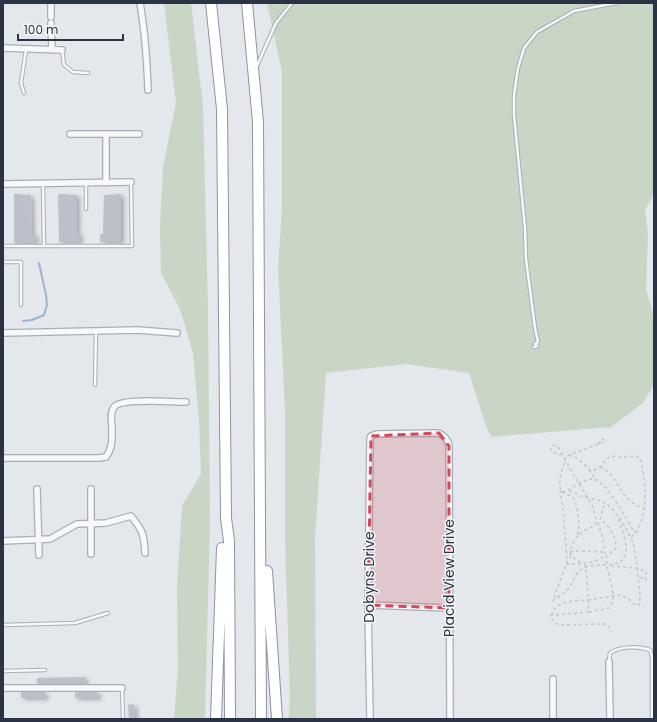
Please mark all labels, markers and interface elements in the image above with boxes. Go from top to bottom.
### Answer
scale bar [18,16,123,42]
text: 100 m [24,21,58,38]
street label: Placid View Drive [439,519,459,637]
street label: Dobyns Drive [359,531,379,623]

